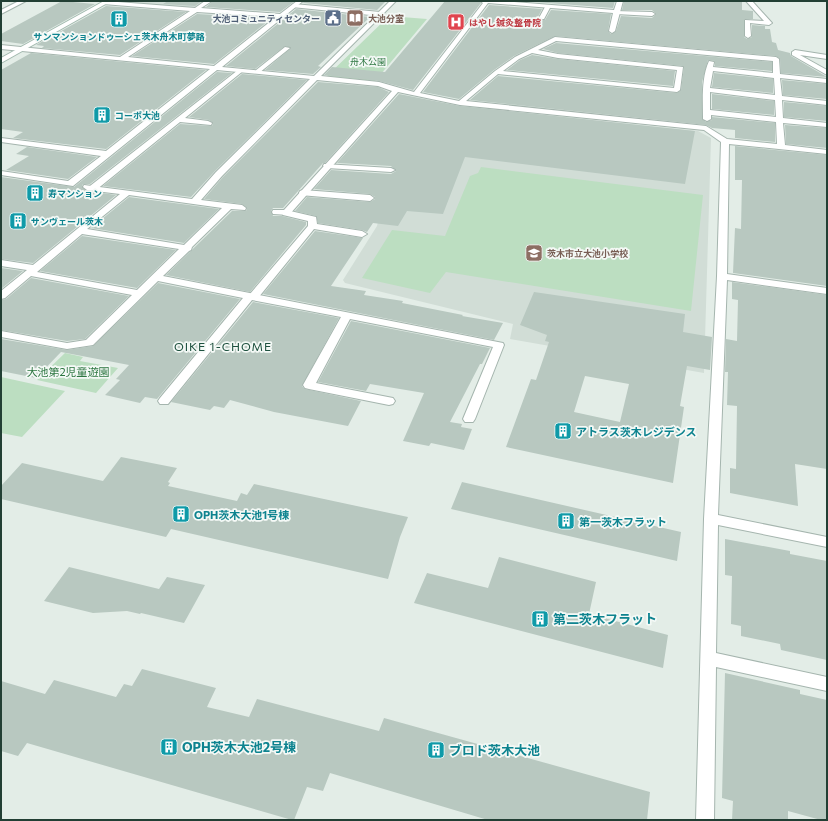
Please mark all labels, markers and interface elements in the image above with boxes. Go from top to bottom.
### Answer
public building icon: 大池コミュニティセンター [323,8,343,28]
library icon: 大池分室 [345,8,365,28]
building icon: サンマンションドゥーシェ茨木舟木町夢路 [109,9,129,29]
hospital icon: はやし鍼灸整骨院 [446,12,466,32]
place label: 大池コミュニティセンター [213,13,320,24]
place label: 大池分室 [368,13,404,24]
place label: はやし鍼灸整骨院 [469,17,541,28]
place label: サンマンションドゥーシェ茨木舟木町夢路 [34,31,205,42]
park label: 舟木公園 [350,56,386,67]
building icon: コーポ大池 [92,105,112,125]
place label: コーポ大池 [115,110,160,121]
building icon: 寿マンション [25,183,45,203]
place label: 寿マンション [48,188,102,199]
building icon: サンヴェール茨木 [8,211,28,231]
place label: サンヴェール茨木 [31,216,103,227]
school or university icon: 茨木市立大池小学校 [524,243,544,263]
place label: 茨木市立大池小学校 [547,248,629,259]
district label: OIKE 1-CHOME [174,339,272,353]
park label: 大池第2児童遊園 [26,365,110,378]
building icon: アトラス茨木レジデンス [553,421,573,441]
place label: アトラス茨木レジデンス [576,425,697,438]
building icon: OPH茨木大池1号棟 [171,504,191,524]
place label: OPH茨木大池1号棟 [194,508,289,521]
building icon: 第一茨木フラット [556,511,576,531]
place label: 第一茨木フラット [579,515,667,528]
building icon: 第二茨木フラット [530,609,550,629]
place label: 第二茨木フラット [553,611,657,627]
building icon: OPH茨木大池2号棟 [159,737,179,757]
place label: OPH茨木大池2号棟 [182,739,296,755]
building icon: ブロド茨木大池 [426,740,446,760]
place label: ブロド茨木大池 [449,742,540,758]

